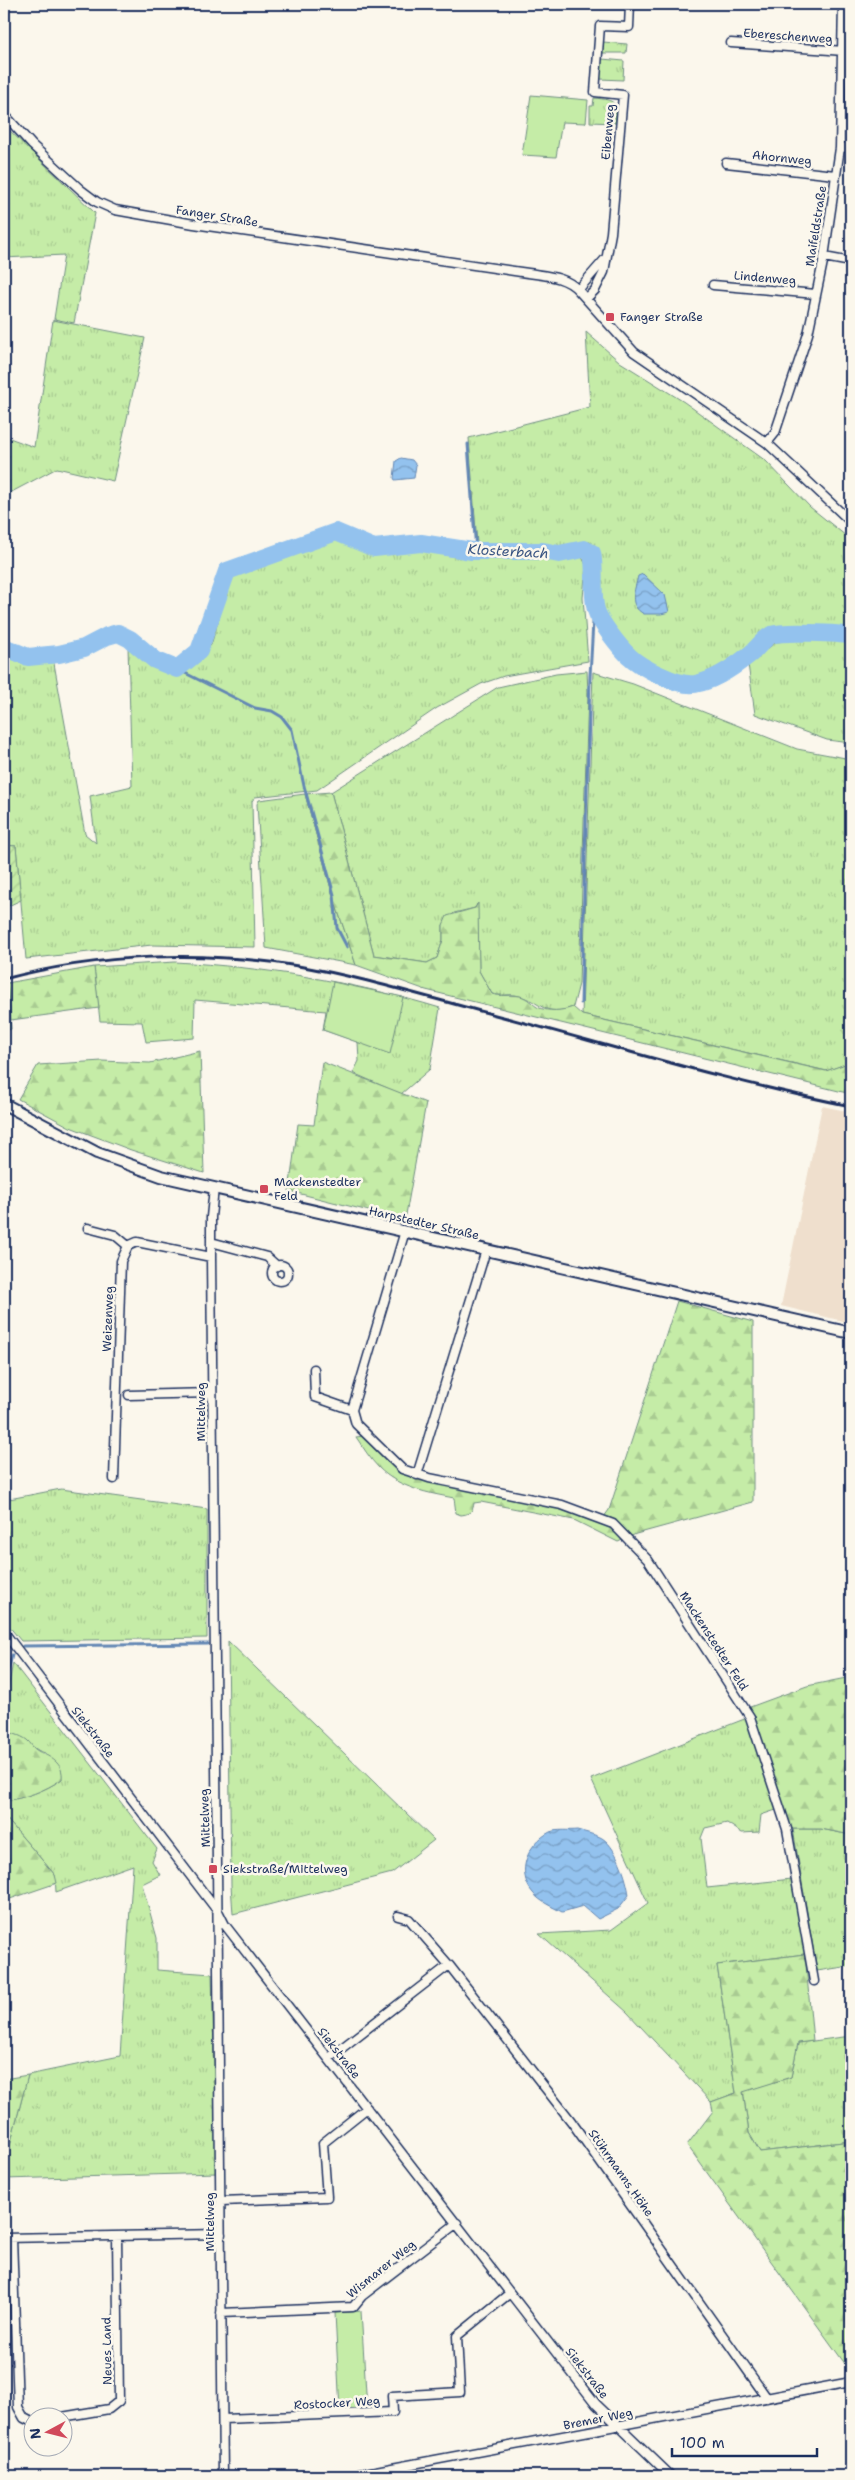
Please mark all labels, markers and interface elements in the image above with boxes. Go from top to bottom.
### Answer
street label: Ebereschenweg [743,25,833,47]
street label: Eibenweg [598,103,618,161]
street label: Ahornweg [751,147,813,169]
street label: Maifeldstraße [802,184,830,268]
street label: Fanger Straße [175,202,259,230]
street label: Lindenweg [733,267,797,289]
place label: Fanger Straße [620,309,703,325]
marker: Fanger Straße [604,311,616,323]
water label: Klosterbach [467,540,549,562]
place label: Mackenstedter Feld [274,1174,361,1204]
marker: Mackenstedter Feld [258,1183,270,1195]
street label: Harpstedter Straße [367,1203,481,1244]
street label: Weizenweg [99,1286,117,1352]
street label: Mittelweg [193,1382,209,1442]
street label: Mackenstedter Feld [676,1588,752,1694]
street label: Siekstraße [68,1703,118,1761]
street label: Mittelweg [196,1788,214,1848]
place label: Siekstraße/Mittelweg [223,1861,348,1877]
marker: Siekstraße/Mittelweg [207,1863,219,1875]
street label: Siekstraße [314,2024,364,2082]
street label: Stührmanns Höhe [585,2126,657,2220]
street label: Mittelweg [202,2192,218,2252]
street label: Wismarer Weg [343,2236,419,2302]
street label: Neues Land [98,2316,116,2385]
street label: Siekstraße [562,2344,612,2402]
street label: Rostocker Weg [293,2393,381,2413]
street label: Bremer Weg [562,2404,634,2434]
north arrow [22,2408,72,2458]
scale bar [672,2425,818,2457]
text: N [25,2427,45,2440]
text: 100 m [680,2433,725,2453]

